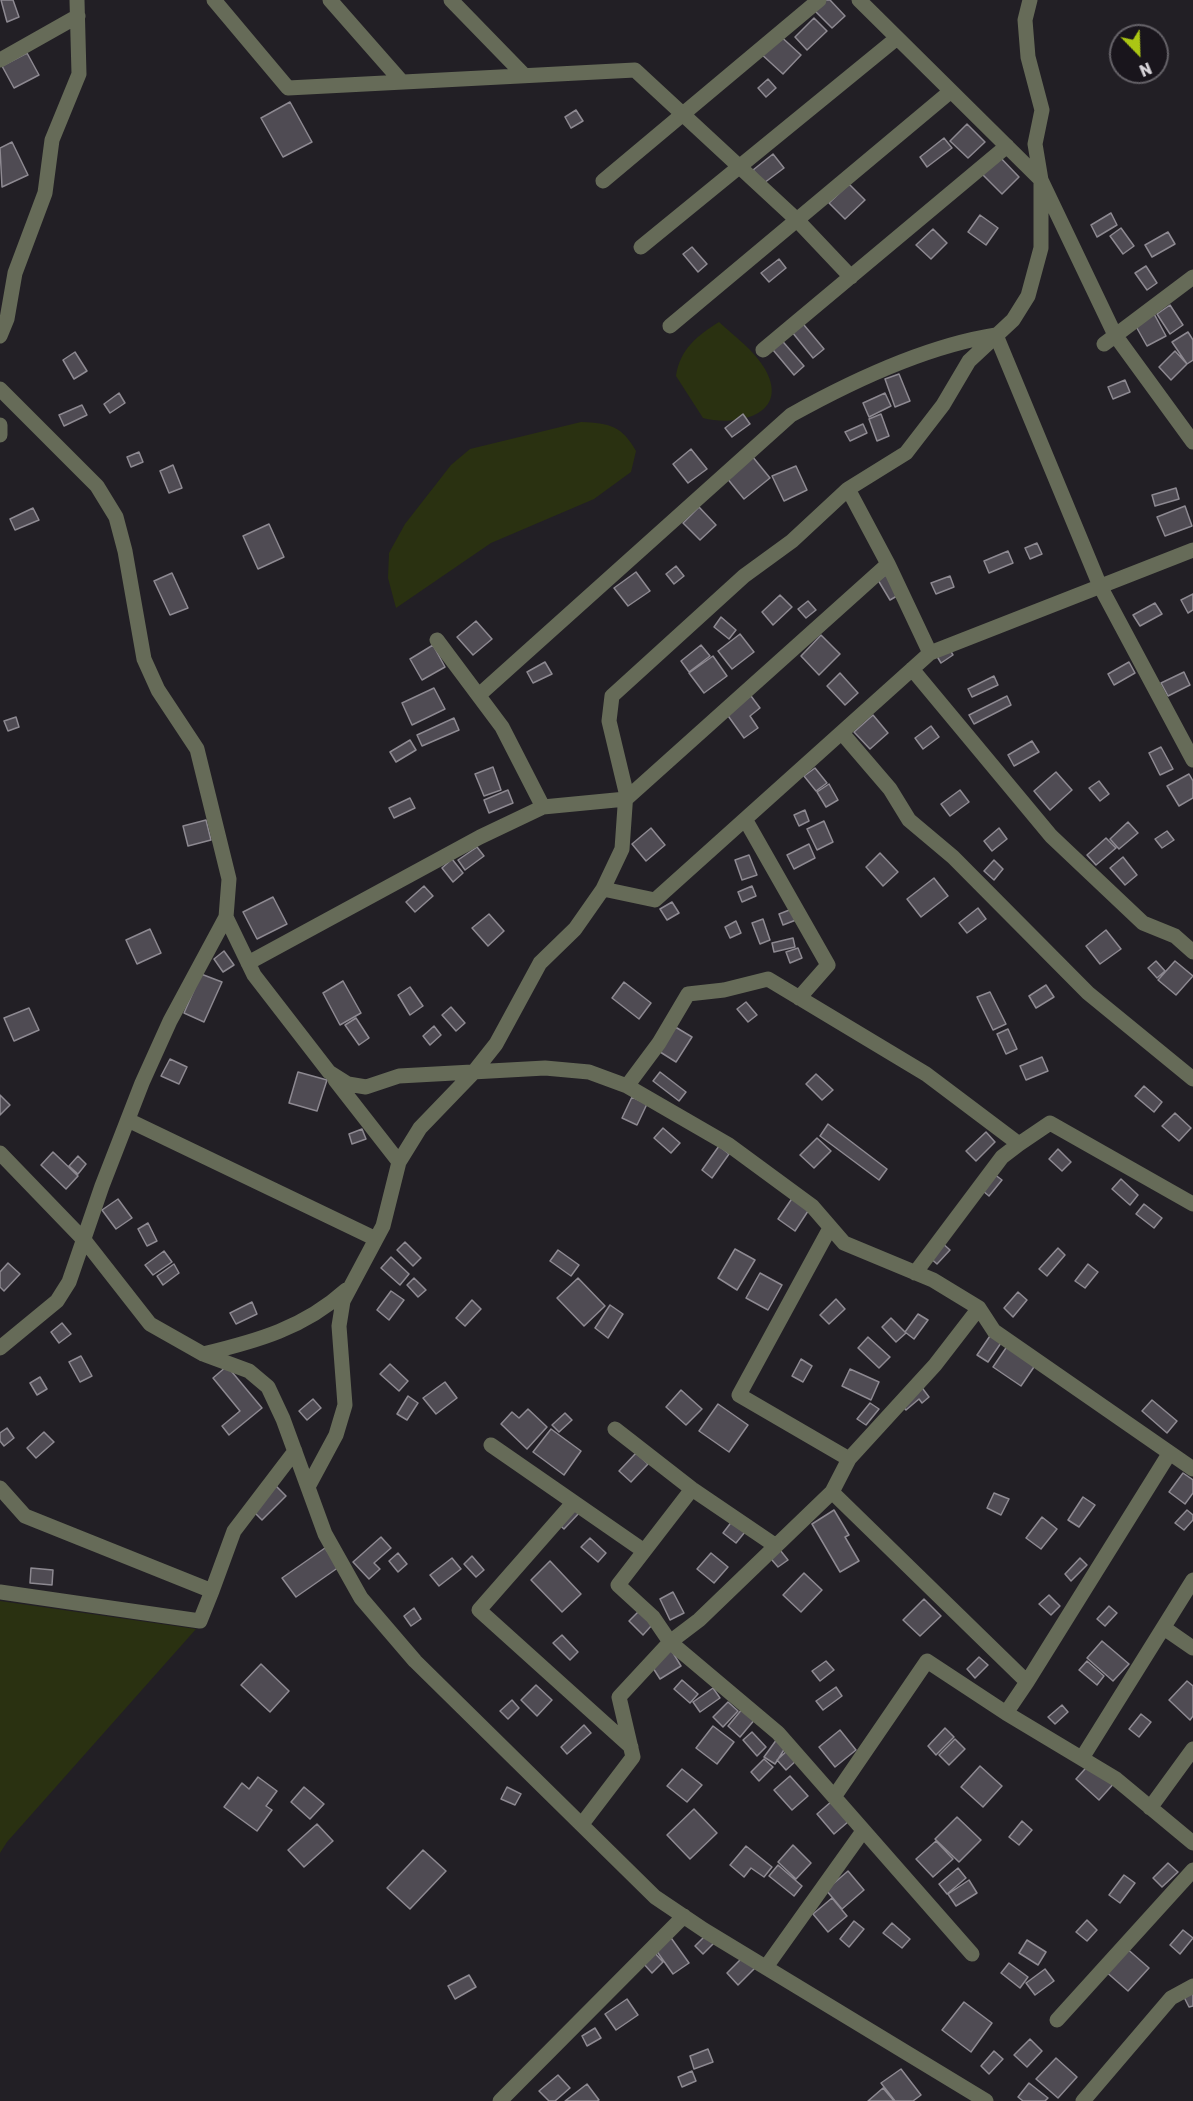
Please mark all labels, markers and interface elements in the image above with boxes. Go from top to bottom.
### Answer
north arrow [1109,24,1169,84]
text: N [1136,58,1154,80]

